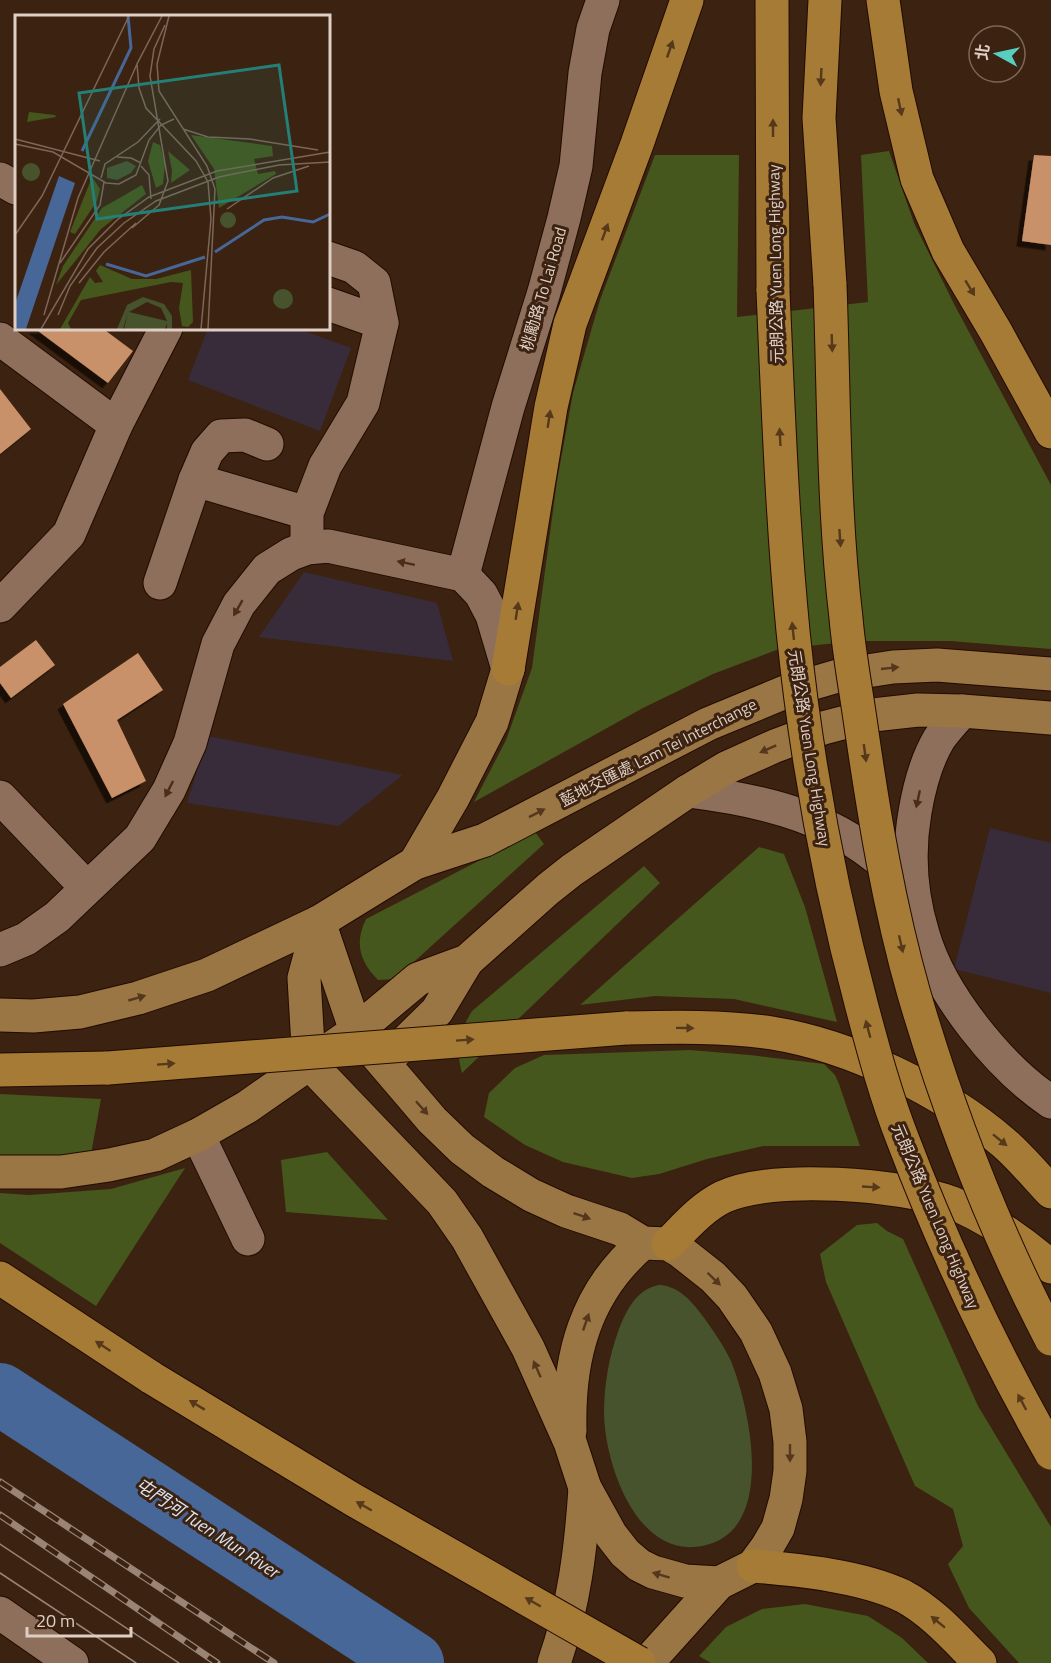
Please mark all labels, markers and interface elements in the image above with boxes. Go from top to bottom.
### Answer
inset map [15,15,330,330]
north arrow [967,24,1027,84]
one-way arrow [665,39,675,57]
text: 北 [969,42,995,62]
one-way arrow [817,68,826,87]
one-way arrow [895,98,905,117]
one-way arrow [768,118,777,137]
street label: 元朗公路 Yuen Long Highway [761,164,789,364]
one-way arrow [600,223,610,241]
street label: 桃勵路 To Lai Road [514,224,572,354]
one-way arrow [964,280,975,296]
one-way arrow [827,334,837,353]
one-way arrow [544,409,553,428]
one-way arrow [775,427,784,446]
one-way arrow [835,529,845,548]
one-way arrow [397,557,415,567]
one-way arrow [232,600,243,616]
one-way arrow [513,601,522,620]
one-way arrow [788,621,798,640]
street label: 元朗公路 Yuen Long Highway [783,648,837,848]
one-way arrow [880,663,899,673]
street label: 藍地交匯處 Lam Tei Interchange [555,692,761,812]
one-way arrow [860,743,869,762]
one-way arrow [758,744,776,754]
one-way arrow [164,780,174,798]
one-way arrow [912,790,922,808]
one-way arrow [529,808,546,818]
one-way arrow [897,935,907,953]
one-way arrow [128,993,146,1002]
one-way arrow [863,1019,872,1037]
one-way arrow [675,1023,694,1032]
one-way arrow [456,1036,475,1045]
one-way arrow [157,1059,176,1068]
one-way arrow [415,1101,429,1116]
street label: 元朗公路 Yuen Long Highway [886,1120,986,1313]
one-way arrow [992,1134,1008,1147]
one-way arrow [862,1183,881,1192]
one-way arrow [573,1212,591,1221]
one-way arrow [707,1272,722,1286]
one-way arrow [581,1313,591,1331]
one-way arrow [95,1341,111,1352]
one-way arrow [533,1361,542,1378]
one-way arrow [1017,1393,1027,1410]
one-way arrow [189,1400,205,1411]
one-way arrow [785,1444,795,1463]
water label: 屯門河 Tuen Mun River [130,1471,287,1586]
one-way arrow [355,1501,372,1511]
one-way arrow [652,1569,670,1579]
one-way arrow [525,1597,541,1608]
scale bar [27,1600,130,1638]
text: 20 m [36,1607,75,1634]
one-way arrow [930,1616,946,1629]

